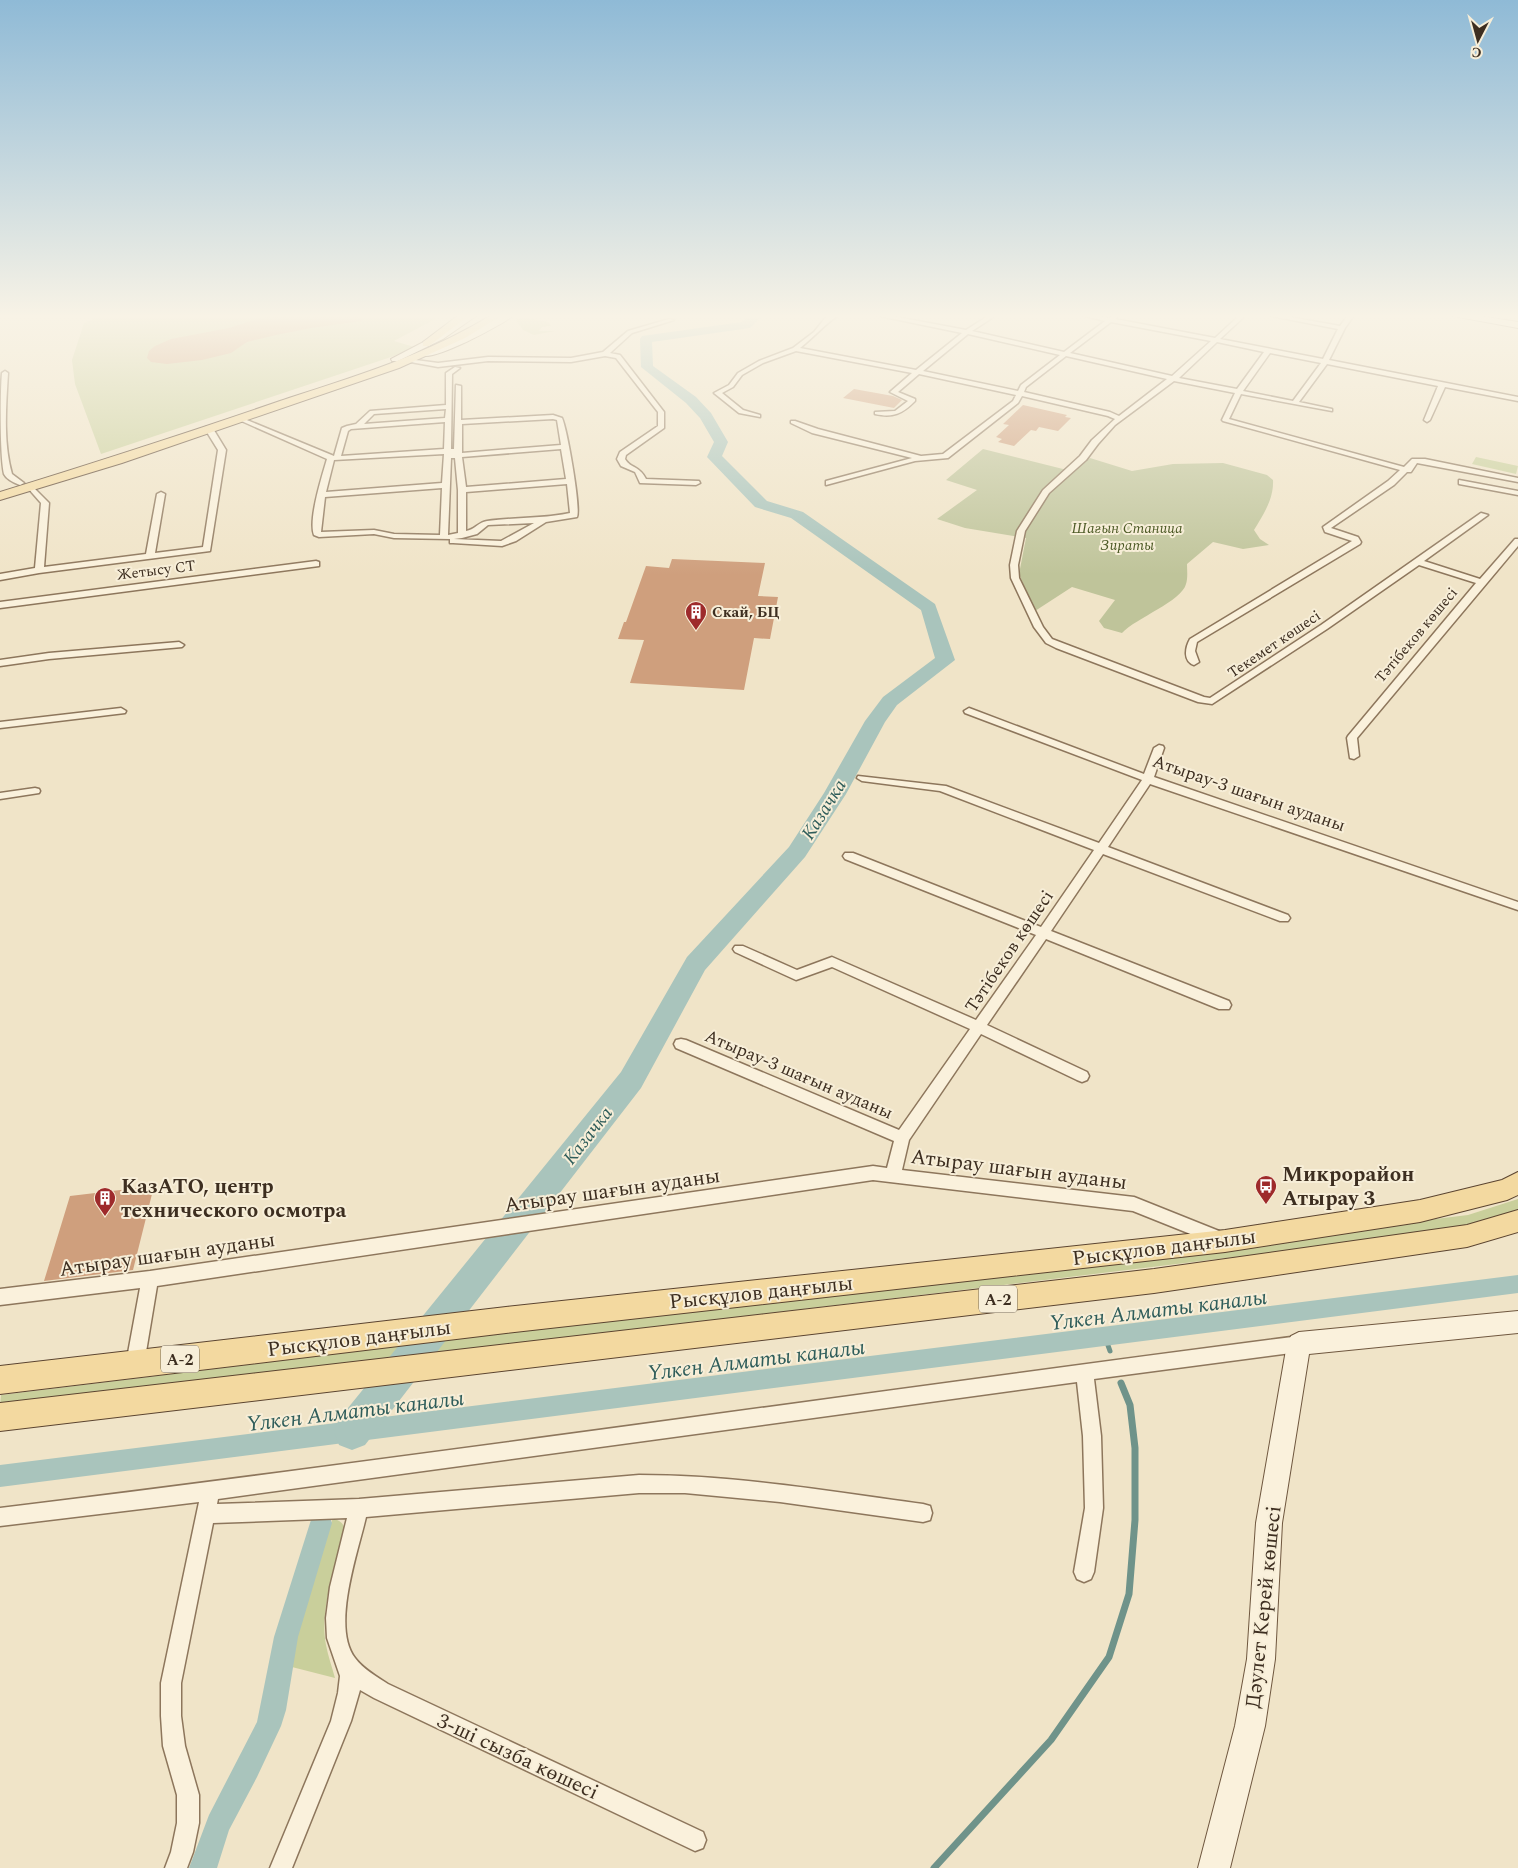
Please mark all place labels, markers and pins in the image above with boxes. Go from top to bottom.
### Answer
building icon: Скай, БЦ [684,600,708,631]
place label: Скай, БЦ [712,601,779,624]
place label: Микрорайон Атырау 3 [1282,1159,1414,1215]
place label: КазАТО, центр технического осмотра [121,1171,346,1227]
bus stop icon: Микрорайон Атырау 3 [1254,1174,1278,1205]
building icon: КазАТО, центр технического осмотра [93,1186,117,1217]

